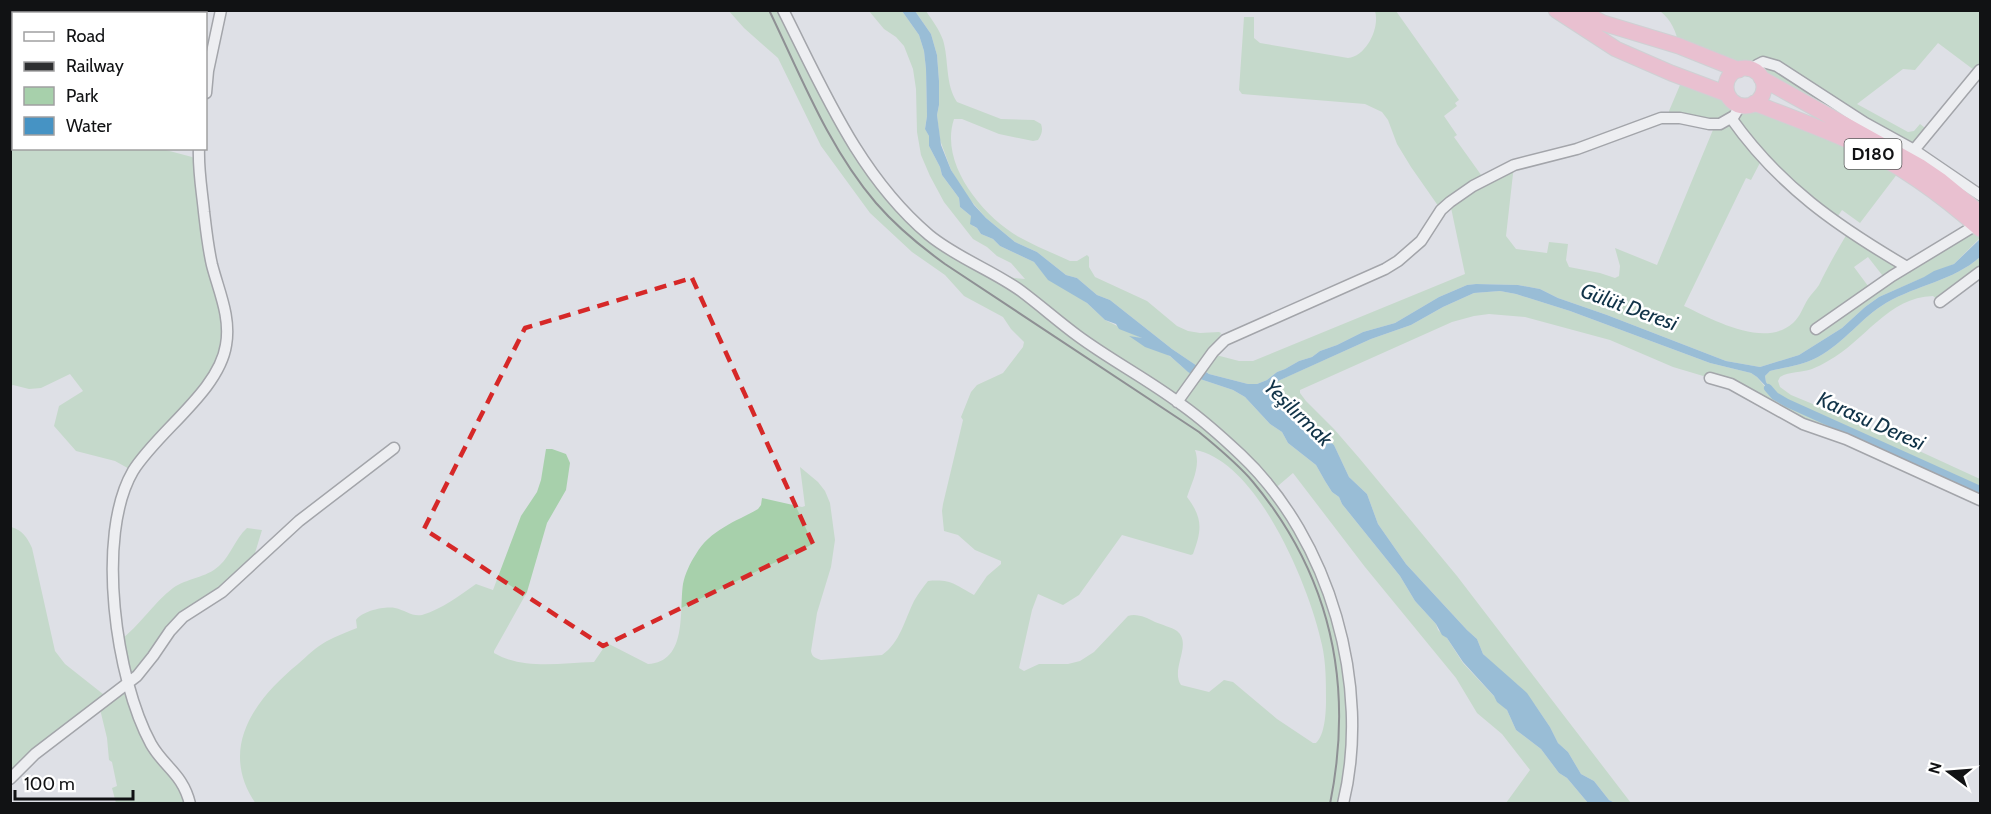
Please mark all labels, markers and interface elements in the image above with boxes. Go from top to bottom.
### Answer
legend [12,12,207,150]
text: Road [66,25,105,47]
text: Railway [66,55,124,77]
text: Park [66,85,99,107]
text: Water [66,115,112,137]
road number: D180 [1844,139,1902,169]
water label: Gülüt Deresi [1577,277,1682,336]
water label: Yeşilırmak [1259,374,1338,452]
water label: Karasu Deresi [1813,386,1929,456]
north arrow [1919,742,1979,802]
text: N [1924,760,1946,776]
scale bar [15,763,134,801]
text: 100 m [24,773,75,795]

